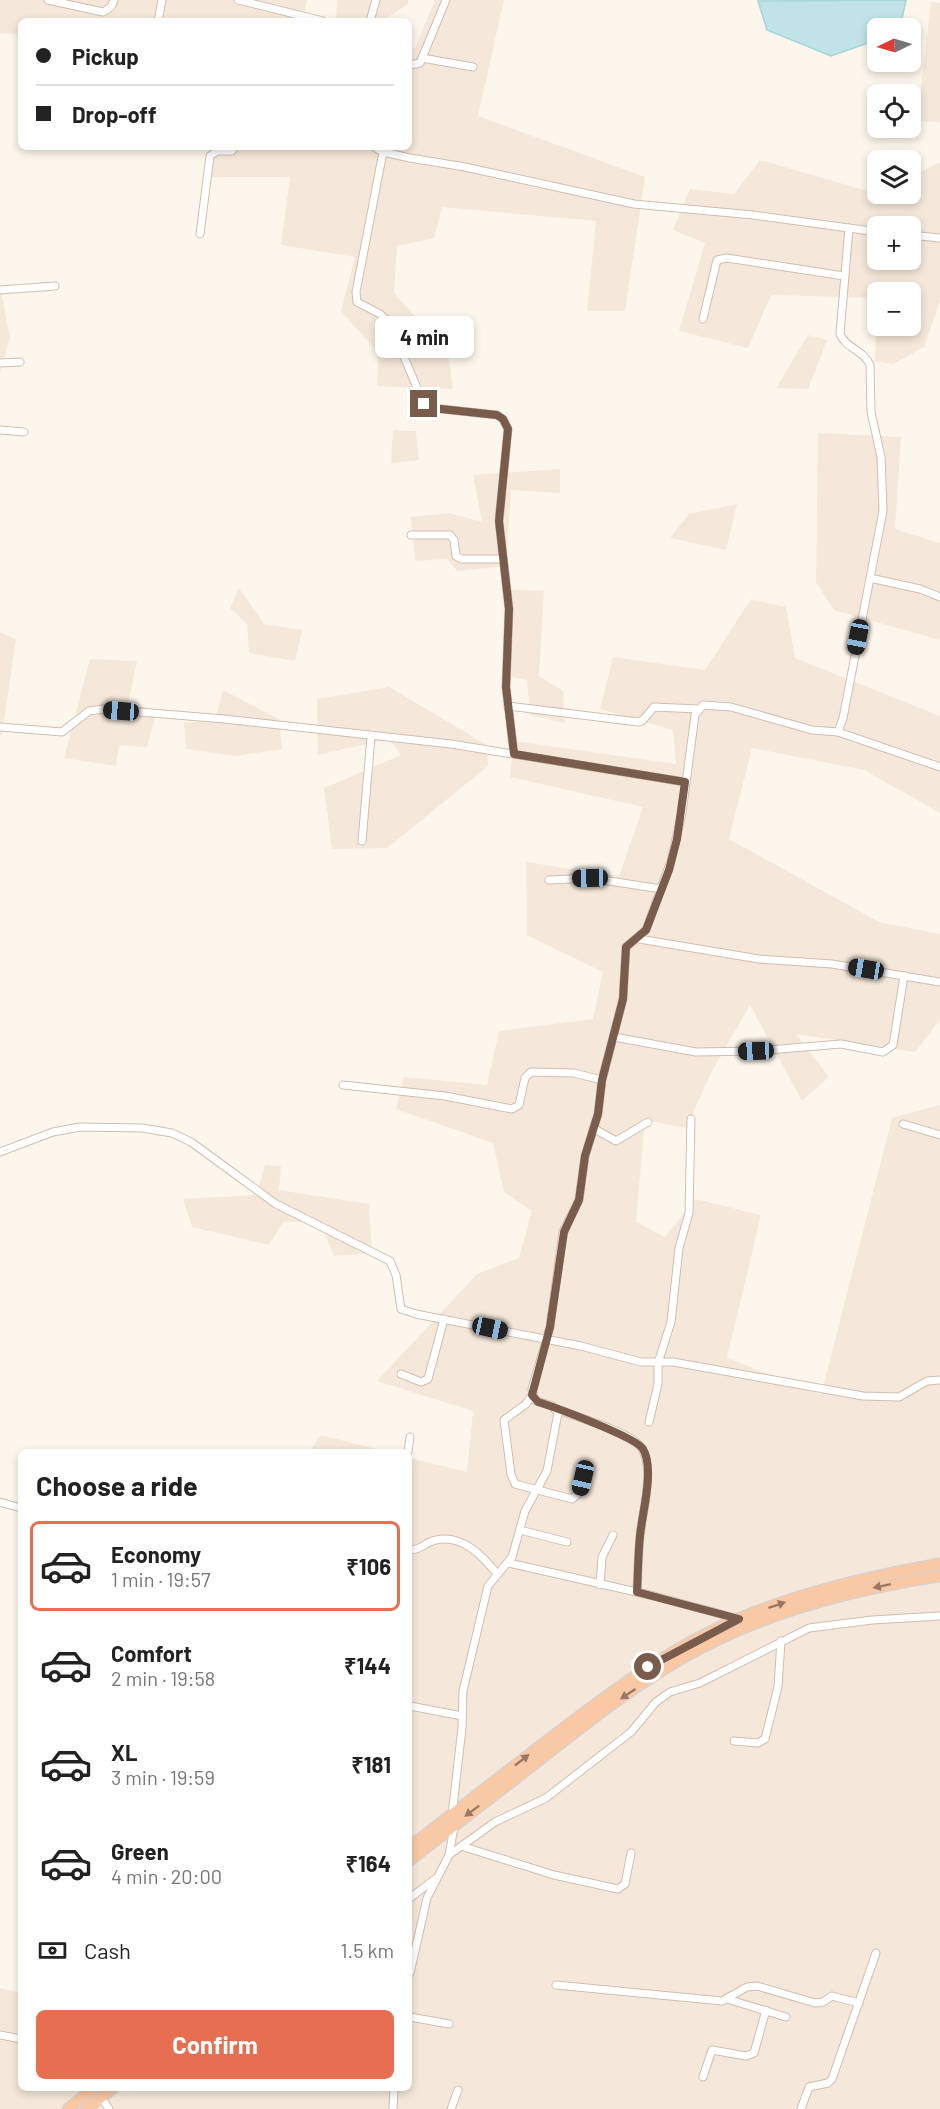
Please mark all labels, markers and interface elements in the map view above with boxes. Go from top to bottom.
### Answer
north arrow [867,18,921,72]
map controls [867,18,921,336]
text: Pickup [72,43,139,69]
button: locate [867,84,921,138]
text: Drop-off [72,101,156,127]
button: layers [867,150,921,204]
button: + [867,216,921,270]
button: − [867,282,921,336]
callout: 4 min [374,317,474,359]
text: 4 min [400,325,449,349]
route end [410,390,437,417]
car [846,618,870,656]
car [102,701,140,721]
car [572,869,608,887]
car [847,957,885,981]
car [738,1041,774,1061]
car [471,1315,509,1341]
car [570,1458,596,1498]
text: Choose a ride [36,1469,198,1501]
icon: car [39,1539,93,1593]
text: Economy [111,1541,201,1567]
text: ₹106 [346,1553,391,1579]
text: 1 min · 19:57 [111,1567,211,1591]
one-way arrow [873,1582,892,1591]
one-way arrow [768,1600,786,1610]
icon: car [39,1638,93,1692]
text: Comfort [111,1640,192,1666]
text: ₹144 [344,1652,391,1678]
route start [634,1653,661,1680]
text: 2 min · 19:58 [111,1666,215,1690]
one-way arrow [620,1688,636,1700]
icon: car [39,1737,93,1791]
text: XL [111,1739,137,1765]
text: ₹181 [351,1751,391,1777]
one-way arrow [515,1755,530,1767]
text: 3 min · 19:59 [111,1765,215,1789]
one-way arrow [465,1805,480,1817]
icon: car [39,1836,93,1890]
text: Green [111,1838,169,1864]
text: ₹164 [346,1850,391,1876]
text: 4 min · 20:00 [111,1864,222,1888]
icon: cash [36,1934,69,1967]
text: Cash [84,1937,131,1963]
text: 1.5 km [341,1938,394,1962]
button: Confirm [36,2010,394,2079]

